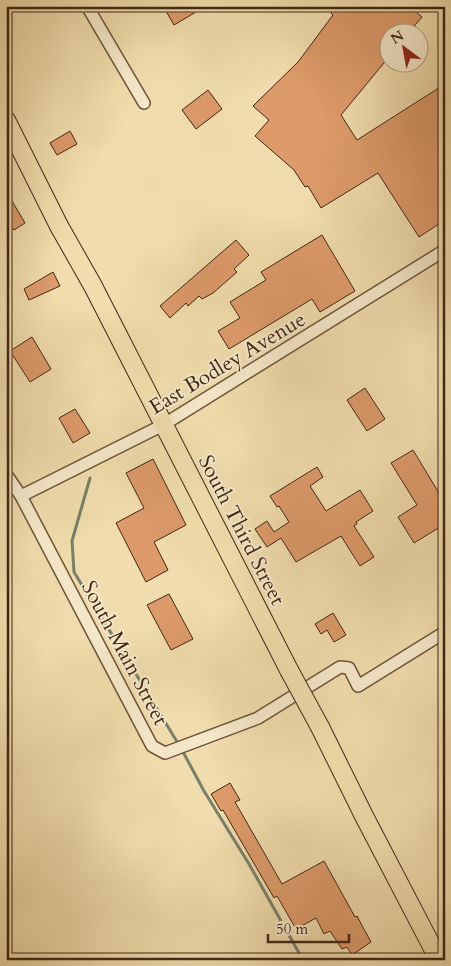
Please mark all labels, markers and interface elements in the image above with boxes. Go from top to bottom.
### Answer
north arrow [378,22,428,72]
text: N [387,26,408,49]
street label: East Bodley Avenue [144,305,311,422]
street label: South Third Street [191,450,292,611]
street label: South Main Street [74,576,175,731]
scale bar [268,911,350,943]
text: 50 m [276,919,308,939]

